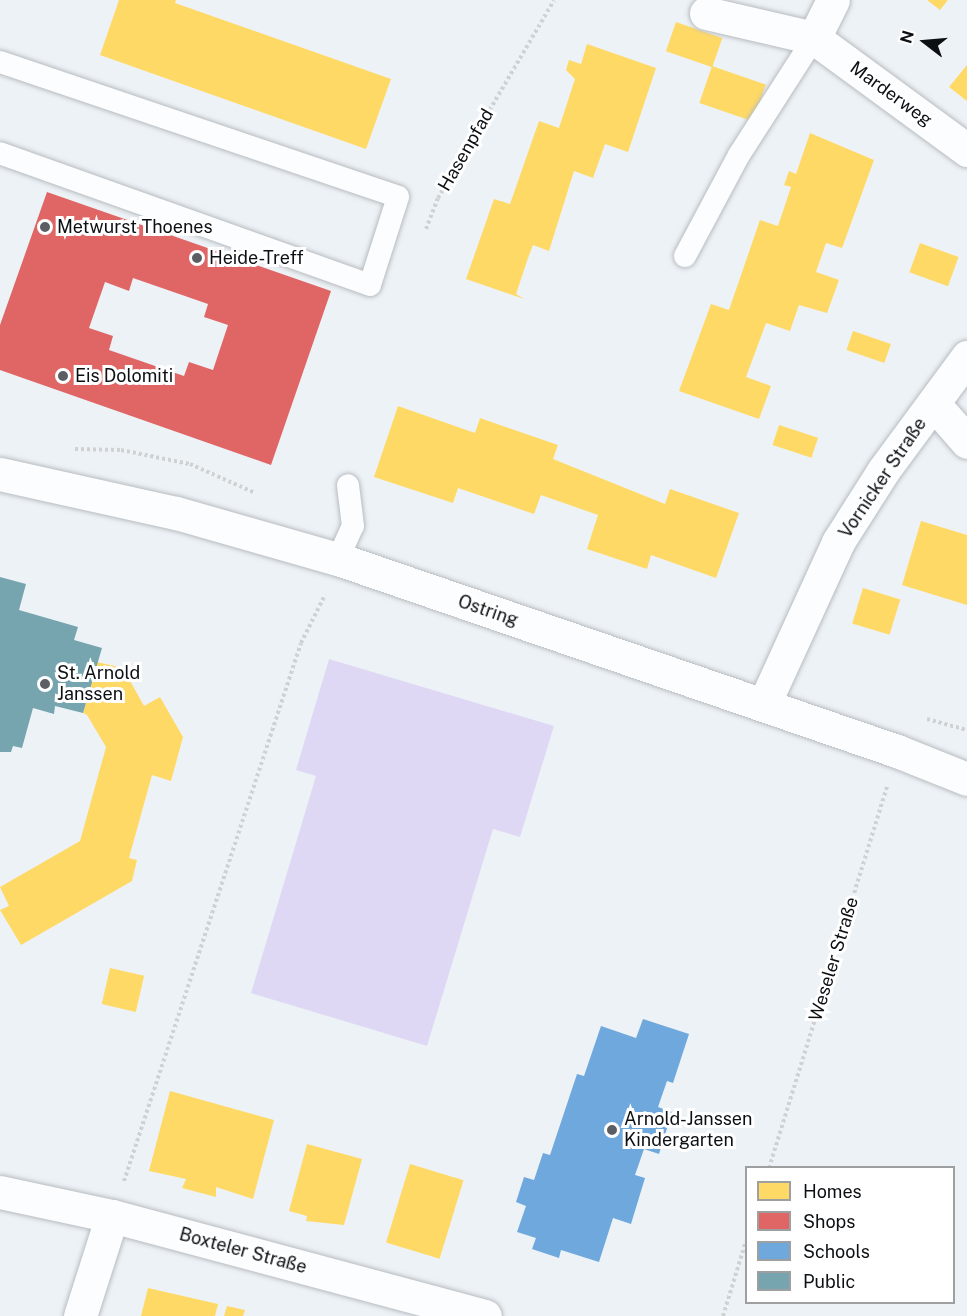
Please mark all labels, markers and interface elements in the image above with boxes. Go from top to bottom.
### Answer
north arrow [895,12,955,72]
text: N [896,28,918,46]
street label: Marderweg [846,57,936,131]
street label: Hasenpfad [434,105,498,195]
place label: Metwurst Thoenes [57,216,213,238]
marker: Metwurst Thoenes [38,220,52,234]
place label: Heide-Treff [209,247,304,269]
marker: Heide-Treff [190,251,204,265]
place label: Eis Dolomiti [75,365,173,387]
marker: Eis Dolomiti [56,369,70,383]
street label: Vornicker Straße [835,414,931,542]
street label: Ostring [455,591,521,631]
place label: St. Arnold Janssen [57,663,140,706]
marker: St. Arnold Janssen [38,677,52,691]
street label: Weseler Straße [805,894,863,1024]
place label: Arnold-Janssen Kindergarten [624,1109,752,1152]
marker: Arnold-Janssen Kindergarten [605,1123,619,1137]
legend [745,1166,955,1304]
text: Homes [803,1181,862,1202]
text: Shops [803,1211,855,1232]
street label: Boxteler Straße [177,1224,309,1278]
text: Schools [803,1241,870,1262]
text: Public [803,1271,855,1292]

